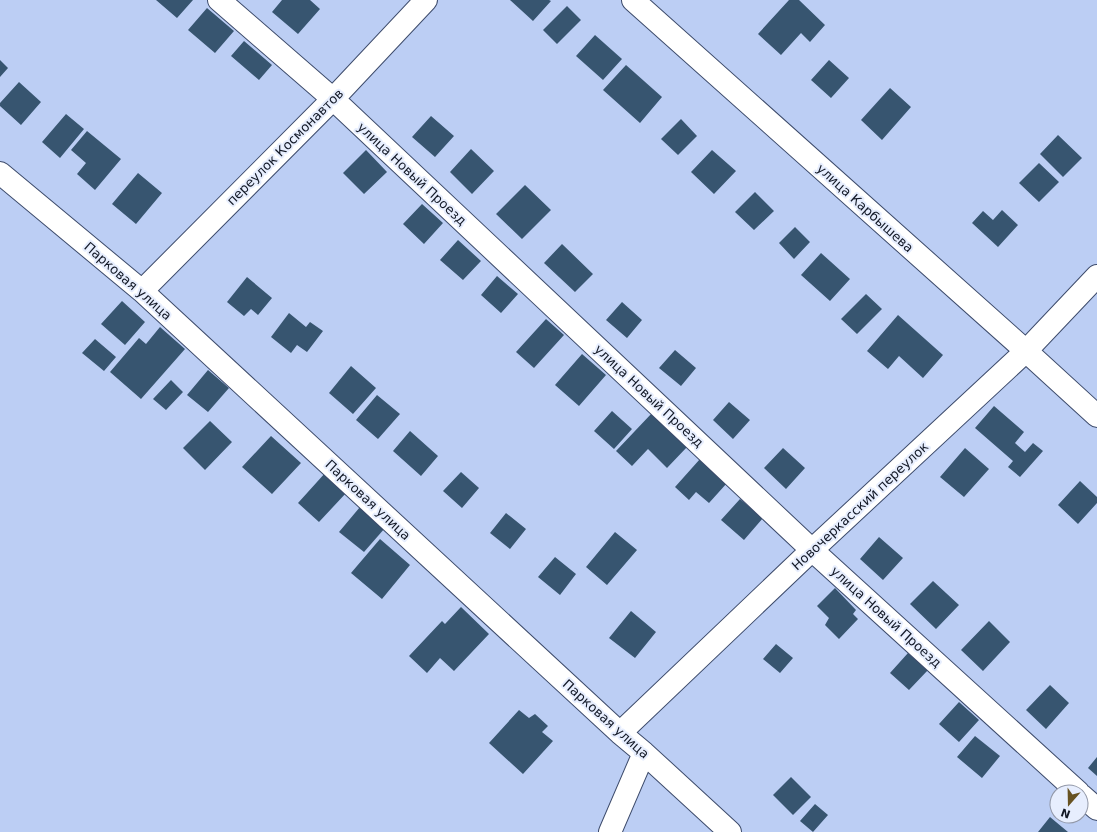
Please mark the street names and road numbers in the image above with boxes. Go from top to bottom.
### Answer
street label: переулок Космонавтов [224,86,346,208]
street label: улица Новый Проезд [354,120,470,228]
street label: улица Карбышева [814,161,916,255]
street label: Парковая улица [81,239,175,323]
street label: улица Новый Проезд [591,342,707,450]
street label: Новочеркасский переулок [789,439,931,573]
street label: Парковая улица [322,457,414,543]
street label: улица Новый Проезд [828,563,944,671]
street label: Парковая улица [560,676,652,762]

